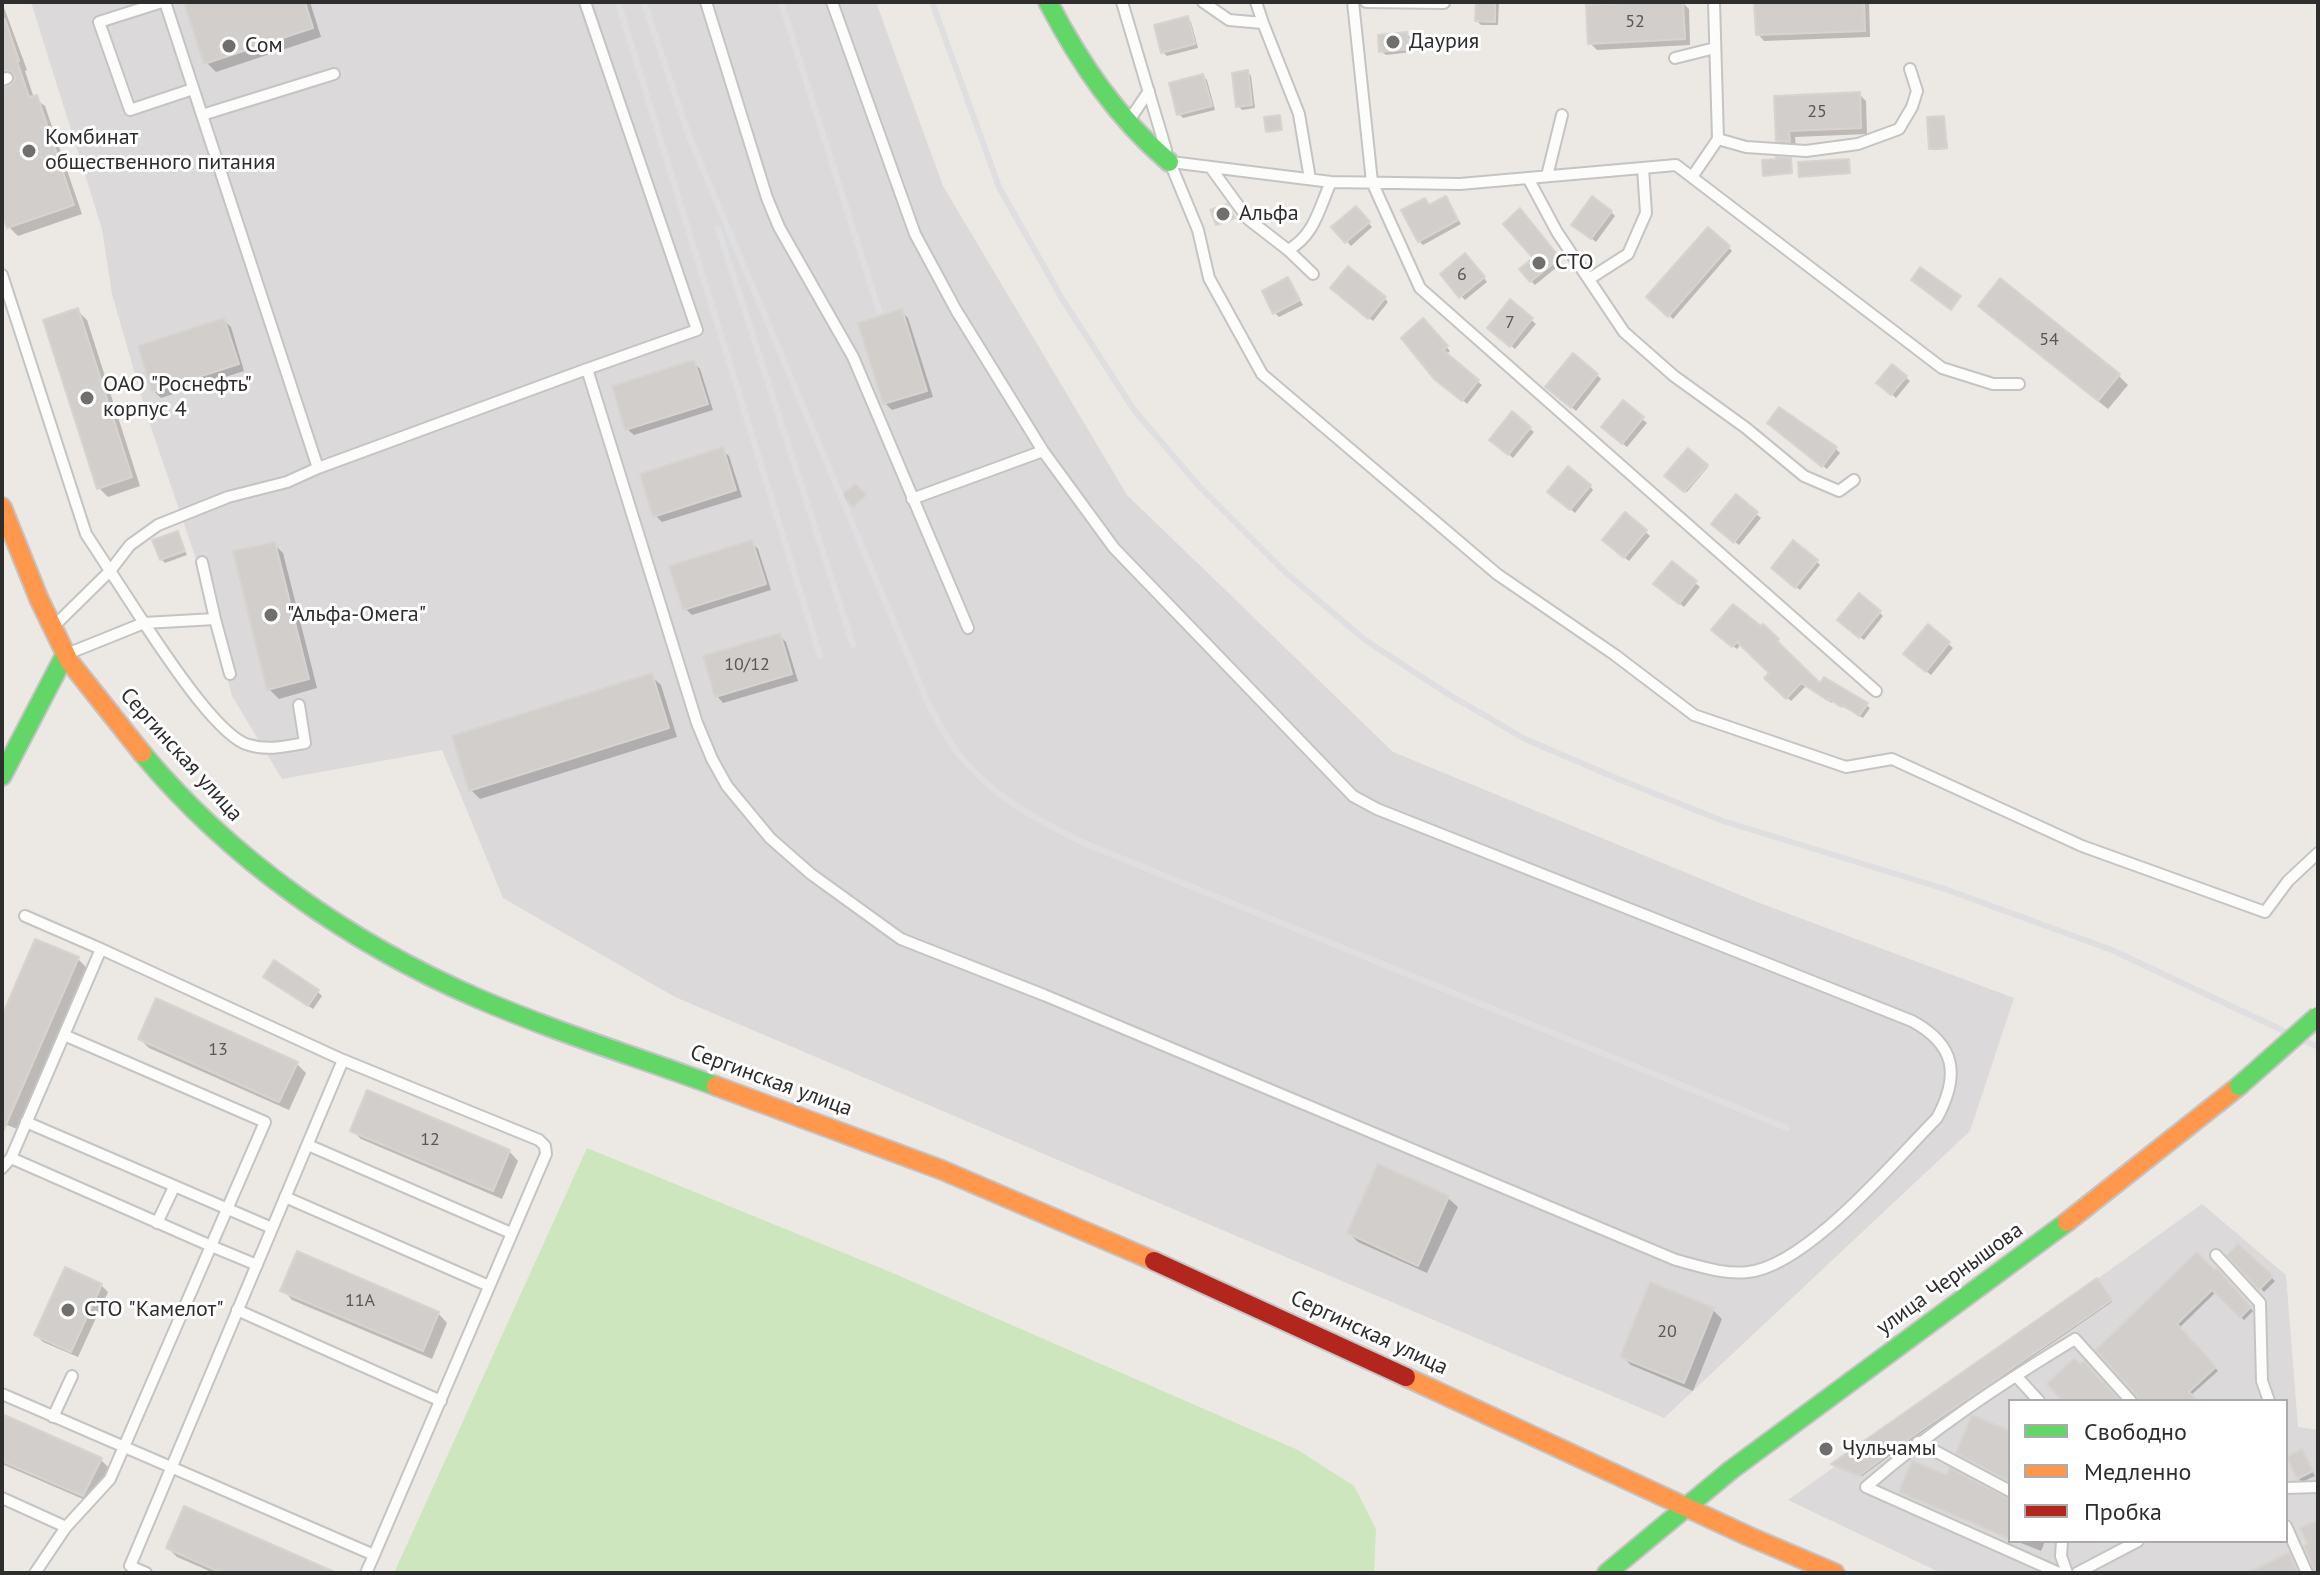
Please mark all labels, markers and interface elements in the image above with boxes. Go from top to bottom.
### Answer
house number: 52 [1625,11,1645,33]
place label: Даурия [1409,29,1479,55]
place label: Сом [245,33,283,59]
marker: Даурия [1384,33,1402,51]
marker: Сом [220,37,238,55]
house number: 25 [1807,101,1827,123]
place label: Комбинат общественного питания [45,125,275,176]
marker: Комбинат общественного питания [20,142,38,160]
place label: Альфа [1239,201,1299,227]
marker: Альфа [1214,205,1232,223]
place label: СТО [1555,250,1593,276]
marker: СТО [1530,254,1548,272]
house number: 6 [1457,264,1467,286]
house number: 7 [1505,312,1515,334]
house number: 54 [2039,329,2059,351]
place label: ОАО "Роснефть" корпус 4 [103,372,252,424]
marker: ОАО "Роснефть" корпус 4 [78,389,96,407]
place label: "Альфа-Омега" [287,602,426,628]
marker: "Альфа-Омега" [262,606,280,624]
house number: 10/12 [724,654,770,676]
street label: Сергинская улица [114,683,248,827]
house number: 13 [208,1039,228,1061]
street label: Сергинская улица [686,1039,856,1123]
house number: 12 [420,1129,440,1151]
street label: улица Чернышова [1872,1217,2028,1341]
street label: Сергинская улица [1286,1285,1452,1381]
house number: 11А [345,1290,375,1312]
place label: СТО "Камелот" [84,1297,224,1323]
marker: СТО "Камелот" [59,1301,77,1319]
house number: 20 [1657,1321,1677,1343]
legend [2008,1399,2288,1543]
text: Свободно [2084,1416,2187,1447]
place label: Чульчамы [1842,1436,1936,1462]
marker: Чульчамы [1817,1440,1835,1458]
text: Медленно [2084,1456,2191,1487]
text: Пробка [2084,1496,2162,1527]

